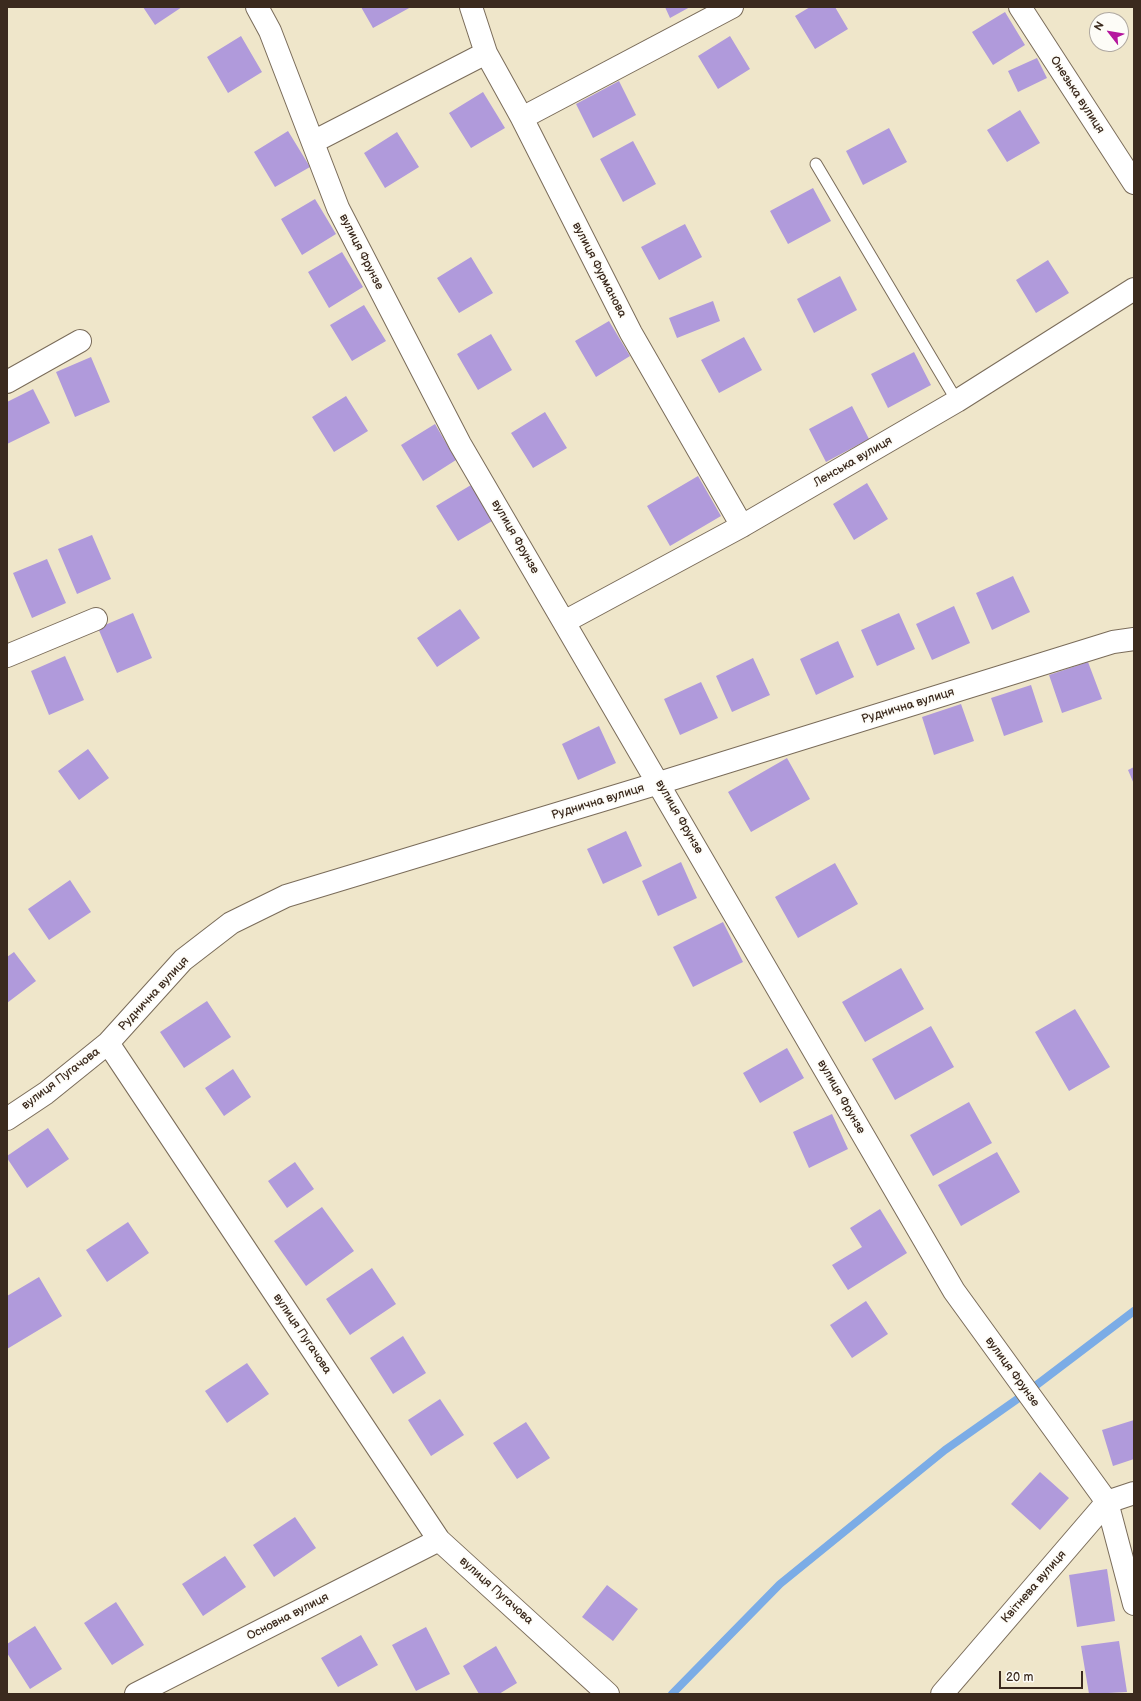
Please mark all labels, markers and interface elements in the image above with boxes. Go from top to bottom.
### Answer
north arrow [1089,12,1129,52]
text: N [1091,19,1107,33]
street label: Онезька вулиця [1047,54,1107,136]
street label: вулиця Фрунзе [336,212,386,292]
street label: вулиця Фурманова [569,220,629,320]
street label: Ленська вулиця [811,434,895,490]
street label: вулиця Фрунзе [488,497,542,577]
street label: Руднична вулиця [860,685,956,727]
street label: вулиця Фрунзе [652,777,706,857]
street label: Руднична вулиця [550,781,646,823]
street label: Руднична вулиця [116,954,192,1034]
street label: вулиця Пугачова [19,1045,103,1113]
street label: вулиця Фрунзе [814,1057,868,1137]
street label: вулиця Пугачова [270,1291,334,1377]
street label: вулиця Фрунзе [982,1334,1042,1410]
street label: Квітнева вулиця [998,1548,1070,1626]
street label: вулиця Пугачова [456,1554,536,1628]
street label: Основна вулиця [245,1590,331,1644]
scale bar [1001,1663,1085,1689]
text: 20 m [1006,1670,1033,1685]

